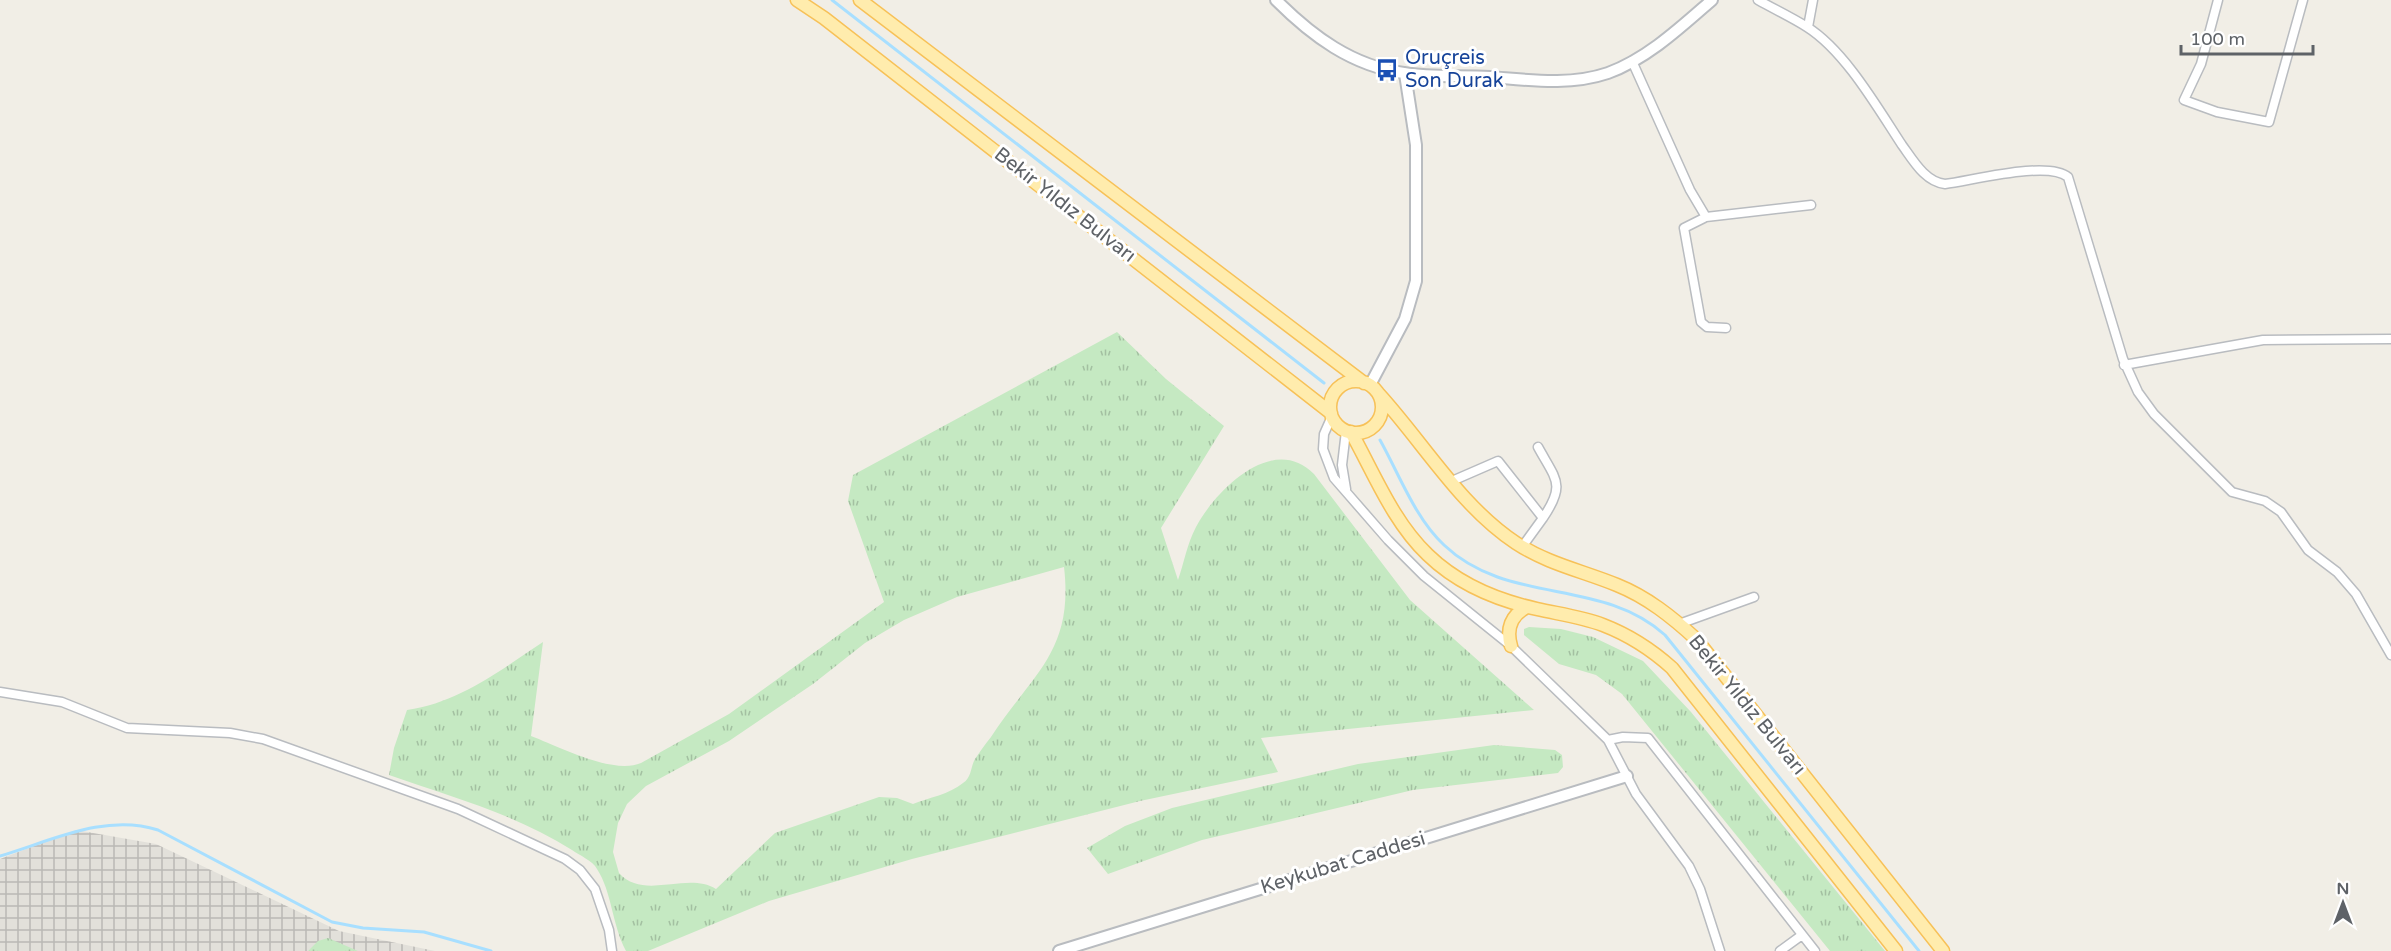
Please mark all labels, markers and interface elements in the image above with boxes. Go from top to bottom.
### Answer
scale bar [2181,18,2313,56]
text: 100 m [2190,28,2245,50]
place label: Oruçreis Son Durak [1405,46,1504,93]
bus stop icon: Oruçreis Son Durak [1374,57,1400,83]
street label: Bekir Yıldız Bulvarı [989,142,1141,268]
street label: Bekir Yıldız Bulvarı [1683,630,1811,780]
street label: Keykubat Caddesi [1258,826,1428,900]
north arrow [2313,873,2373,933]
text: N [2337,879,2349,899]

